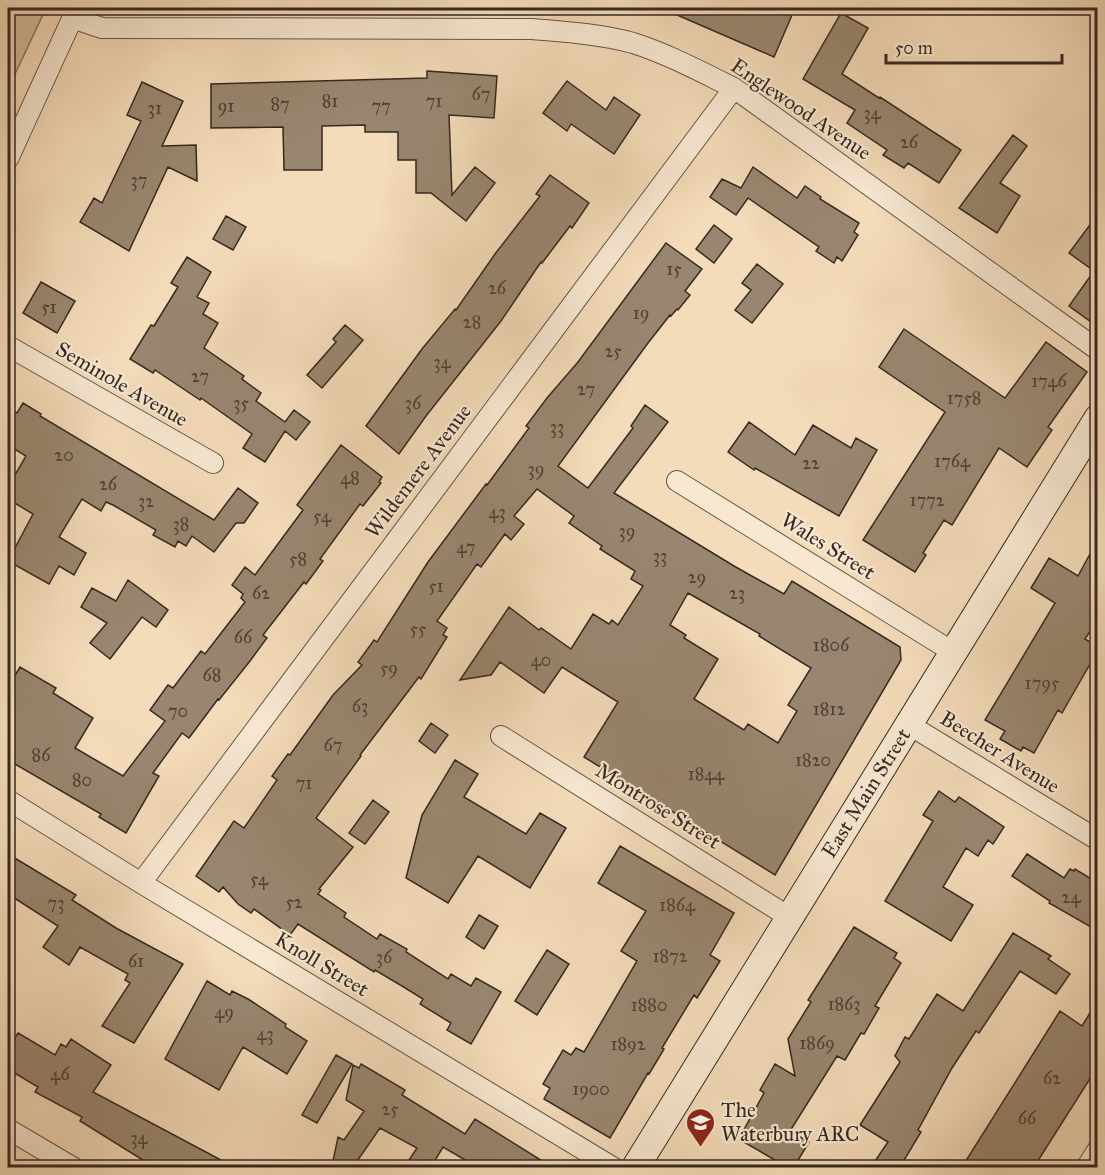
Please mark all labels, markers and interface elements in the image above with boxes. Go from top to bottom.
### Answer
scale bar [886,27,1062,65]
text: 50 m [895,37,933,59]
street label: Englewood Avenue [726,52,876,166]
house number: 67 [472,83,490,105]
house number: 81 [322,90,338,112]
house number: 71 [426,90,442,112]
house number: 87 [270,93,290,115]
house number: 91 [218,95,234,117]
house number: 77 [371,95,391,117]
house number: 31 [148,97,162,119]
house number: 34 [863,102,882,124]
house number: 26 [900,131,919,153]
house number: 37 [131,169,147,191]
house number: 15 [666,258,682,280]
house number: 26 [488,277,507,299]
house number: 51 [41,296,57,318]
house number: 19 [633,302,649,324]
house number: 28 [463,311,481,333]
street label: Seminole Avenue [51,336,193,432]
house number: 25 [604,340,622,362]
house number: 34 [433,351,452,373]
house number: 27 [191,365,209,387]
house number: 1746 [1031,370,1068,392]
house number: 27 [577,378,595,400]
house number: 1758 [947,387,981,409]
house number: 35 [233,392,249,414]
house number: 36 [405,392,422,414]
street label: Wildemere Avenue [359,399,477,543]
house number: 33 [550,416,564,438]
house number: 20 [54,444,74,466]
house number: 1764 [934,450,971,472]
house number: 22 [802,452,820,474]
house number: 39 [528,458,544,480]
house number: 48 [340,467,360,489]
house number: 26 [99,473,118,495]
house number: 1772 [909,489,945,511]
house number: 32 [138,490,154,512]
house number: 43 [488,501,506,523]
house number: 54 [313,505,332,527]
street label: Wales Street [776,507,881,586]
house number: 38 [173,513,189,535]
house number: 39 [619,520,635,542]
house number: 47 [457,536,475,558]
house number: 33 [653,545,667,567]
house number: 58 [289,548,307,570]
house number: 29 [688,566,706,588]
house number: 51 [428,575,444,597]
house number: 62 [252,582,270,604]
house number: 23 [729,582,745,604]
house number: 55 [410,618,427,640]
house number: 66 [234,626,253,648]
house number: 1806 [813,634,850,656]
house number: 40 [531,649,551,671]
house number: 59 [380,657,398,679]
house number: 68 [203,664,221,686]
house number: 1795 [1025,672,1060,694]
house number: 63 [352,695,368,717]
house number: 1812 [813,698,845,720]
house number: 70 [168,700,188,722]
street label: Beecher Avenue [935,705,1065,799]
street label: East Main Street [816,723,917,863]
house number: 67 [324,734,342,756]
house number: 86 [32,744,51,766]
house number: 1820 [795,749,831,771]
street label: Montrose Street [591,757,726,855]
house number: 1844 [688,763,725,785]
house number: 80 [72,769,92,791]
house number: 71 [296,772,312,794]
house number: 54 [250,868,269,890]
house number: 24 [1062,886,1081,908]
house number: 52 [285,891,303,913]
house number: 73 [48,892,64,914]
house number: 1864 [659,894,696,916]
street label: Knoll Street [270,926,374,1002]
house number: 1872 [652,945,688,967]
house number: 36 [376,946,393,968]
house number: 61 [128,950,144,972]
house number: 1863 [827,993,861,1015]
house number: 1880 [631,994,667,1016]
house number: 49 [214,1001,234,1023]
house number: 43 [256,1023,274,1045]
house number: 1869 [799,1032,835,1054]
house number: 1892 [610,1033,646,1055]
house number: 46 [50,1063,70,1085]
house number: 62 [1043,1067,1061,1089]
house number: 1900 [572,1078,610,1100]
place label: The Waterbury ARC [721,1097,859,1147]
house number: 25 [381,1098,399,1120]
school or university icon: The Waterbury ARC [684,1106,716,1148]
house number: 66 [1018,1107,1037,1129]
house number: 34 [130,1127,149,1149]

